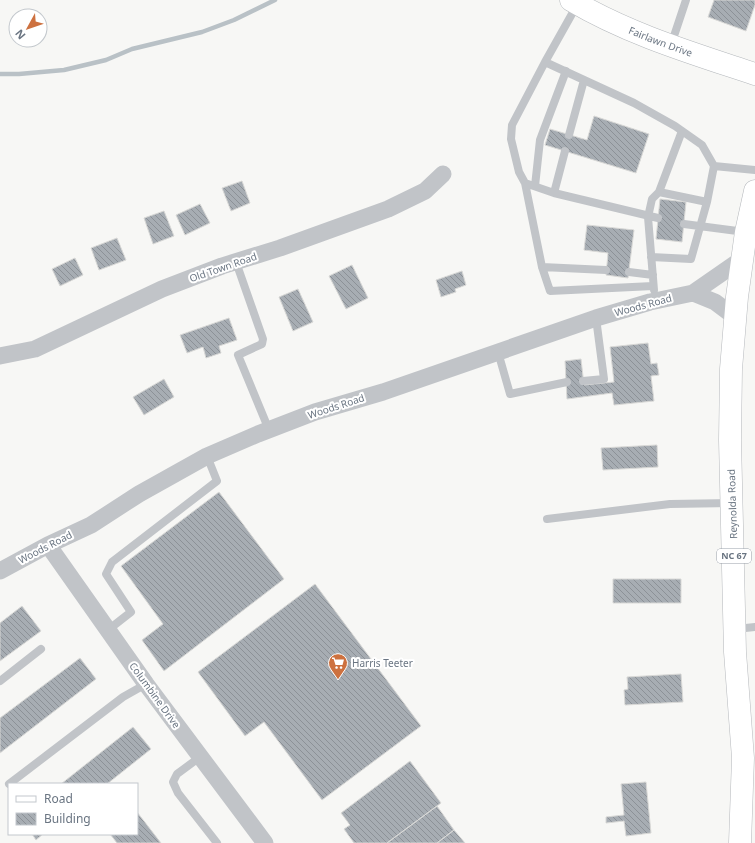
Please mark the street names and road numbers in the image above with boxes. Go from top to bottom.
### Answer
street label: Fairlawn Drive [627,23,695,60]
street label: Old Town Road [187,249,259,285]
street label: Woods Road [613,291,673,319]
street label: Woods Road [306,390,366,422]
street label: Reynolda Road [724,469,740,539]
street label: Woods Road [16,527,74,567]
road number: NC 67 [717,549,751,563]
street label: Columbine Drive [126,659,184,731]

